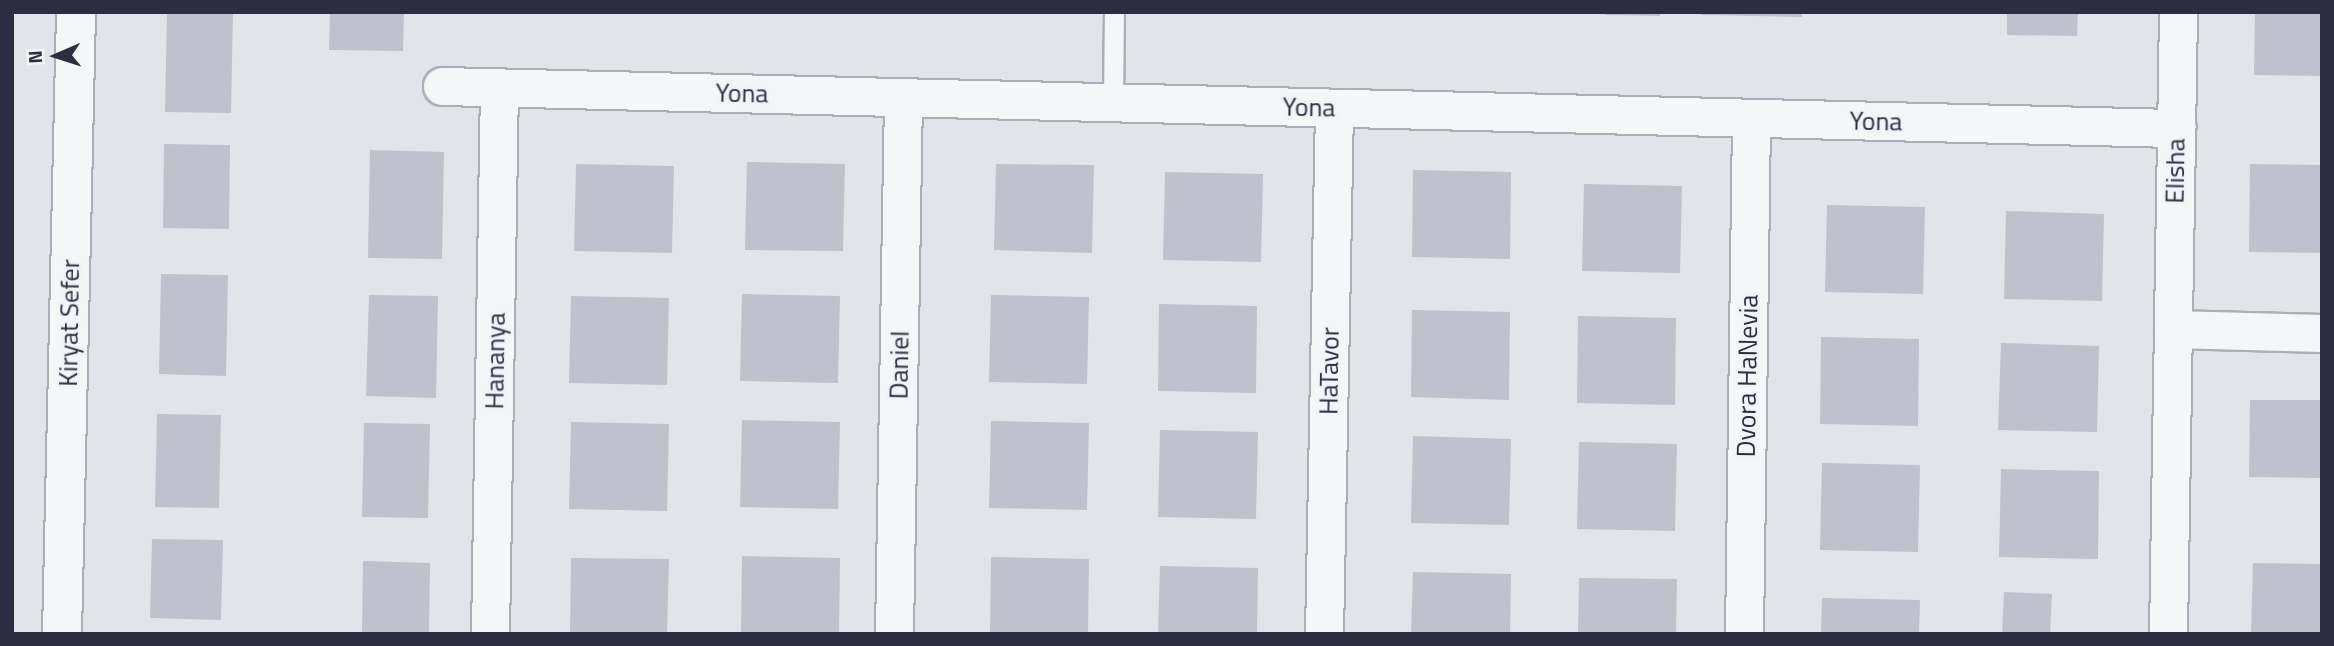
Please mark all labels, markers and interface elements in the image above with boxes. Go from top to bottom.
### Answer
north arrow [21,21,91,91]
text: N [20,50,49,64]
street label: Yona [715,77,769,109]
street label: Yona [1282,91,1336,123]
street label: Yona [1849,105,1903,137]
street label: Elisha [2159,138,2191,204]
street label: Kiryat Sefer [52,259,86,387]
street label: Dvora HaNevia [1730,294,1764,458]
street label: Hananya [479,312,511,410]
street label: HaTavor [1313,327,1345,415]
street label: Daniel [883,330,915,400]

